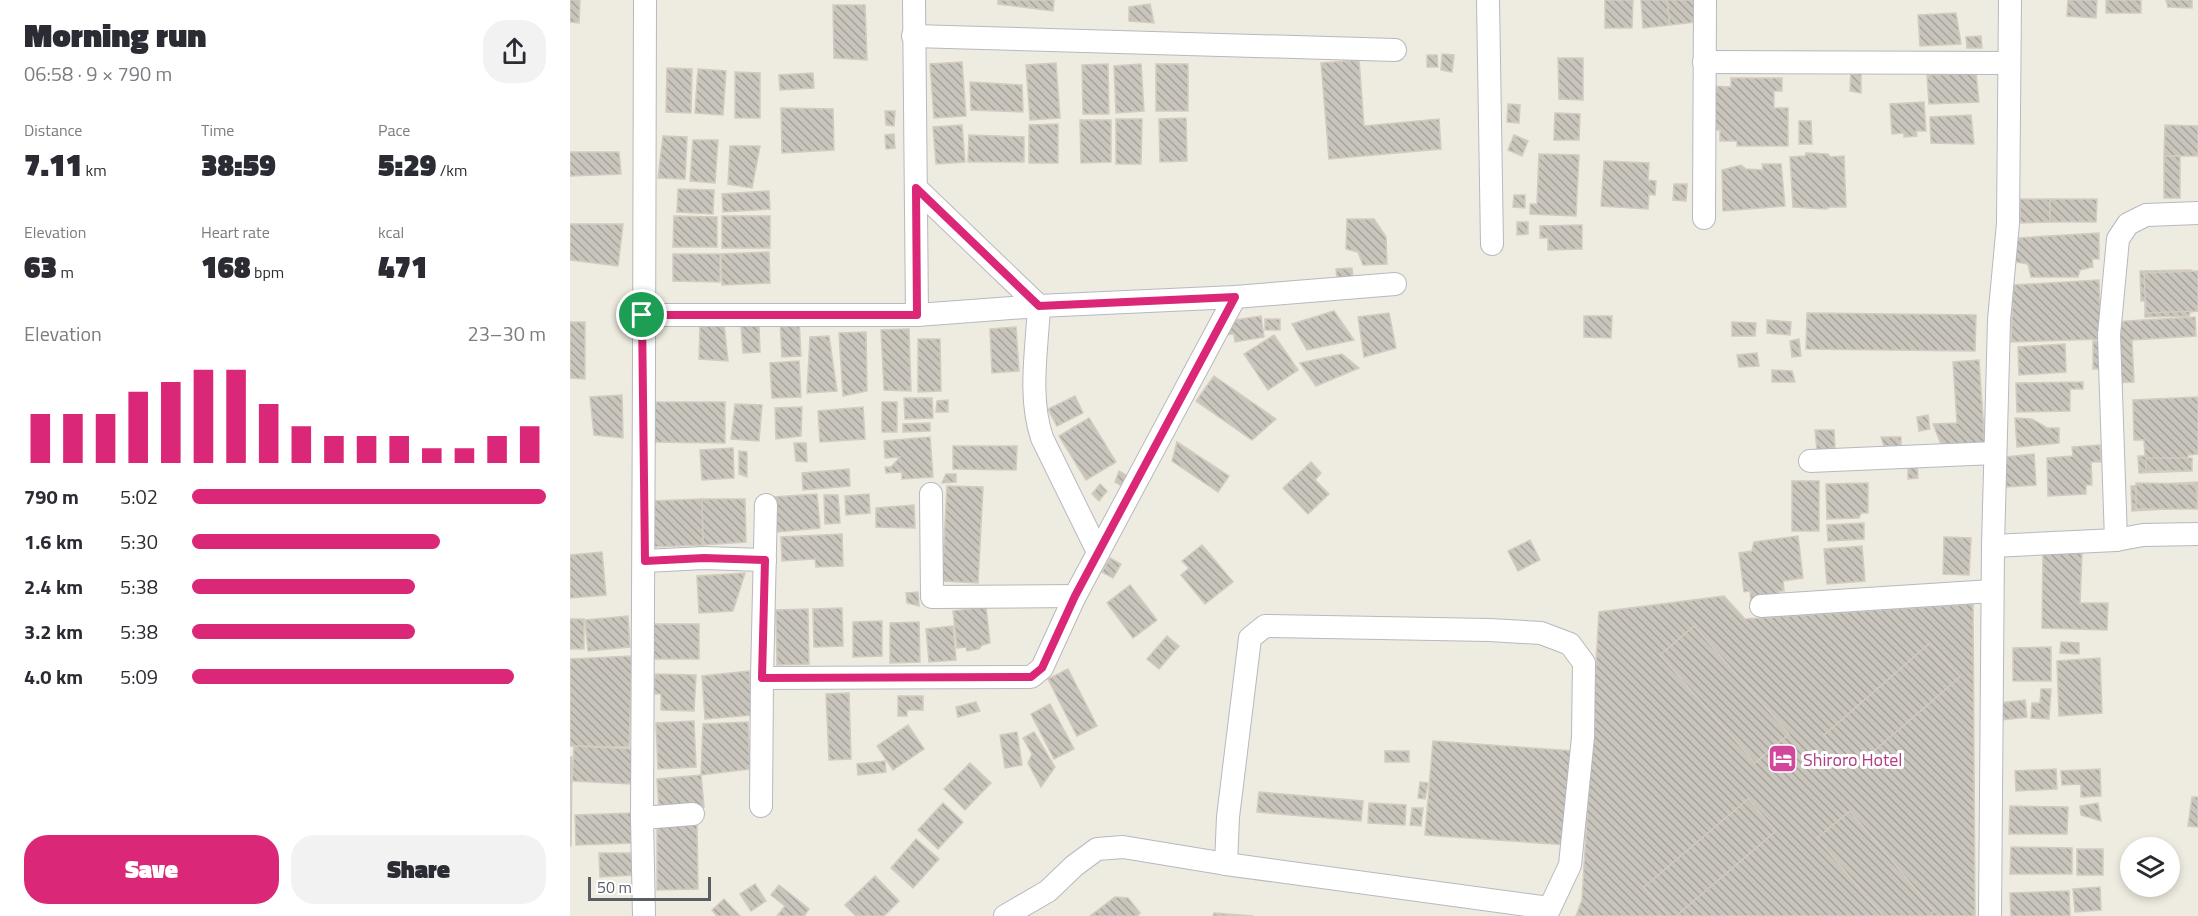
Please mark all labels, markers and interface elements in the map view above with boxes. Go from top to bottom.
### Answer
text: Morning run [24,10,206,60]
button: share [483,20,546,83]
text: 06:58 · 9 × 790 m [24,58,172,89]
text: Distance [24,118,82,142]
text: Time [201,118,234,142]
text: Pace [378,118,410,142]
text: 7.11 [24,142,82,188]
text: 38:59 [201,142,276,188]
text: 5:29 [378,142,436,188]
text: km [82,158,107,182]
text: /km [436,158,467,182]
text: Elevation [24,220,86,244]
text: Heart rate [201,220,270,244]
text: kcal [378,220,404,244]
text: 63 [24,244,57,290]
text: 168 [201,244,251,290]
text: 471 [378,244,428,290]
text: m [57,260,74,284]
text: bpm [251,260,284,284]
pin [616,289,667,340]
icon: arrive [625,298,658,331]
text: Elevation [24,318,102,349]
text: 23–30 m [467,318,546,349]
text: 790 m [24,481,79,512]
text: 5:02 [120,481,158,512]
text: 1.6 km [24,526,83,557]
text: 5:30 [120,526,158,557]
text: 2.4 km [24,571,83,602]
text: 5:38 [120,571,158,602]
text: 3.2 km [24,616,83,647]
text: 5:38 [120,616,158,647]
text: 4.0 km [24,661,83,692]
text: 5:09 [120,661,158,692]
hotel icon: Shiroro Hotel [1766,743,1798,775]
place label: Shiroro Hotel [1803,746,1903,773]
button: Save [24,835,279,904]
button: Share [291,835,546,904]
map controls [2120,837,2180,897]
button: layers [2120,837,2180,897]
scale bar [588,874,711,902]
text: 50 m [597,875,632,899]

